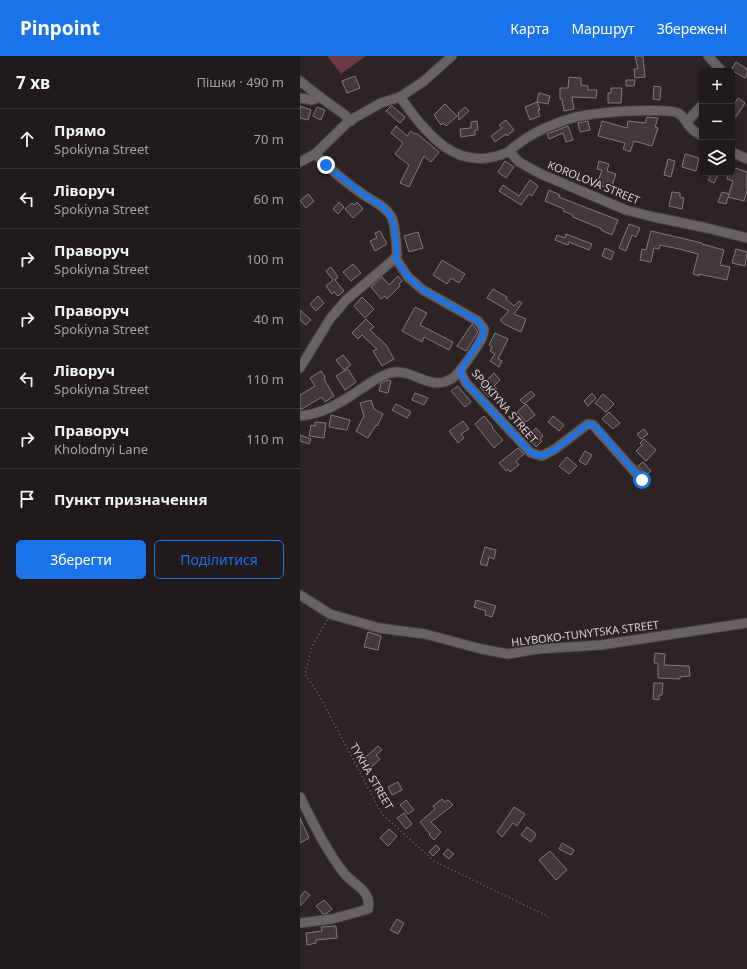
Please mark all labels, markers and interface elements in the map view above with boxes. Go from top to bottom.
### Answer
text: Pinpoint [20,15,100,41]
text: Карта [510,19,549,38]
text: Маршрут [571,19,635,38]
text: Збережені [657,19,727,38]
map controls [699,68,735,176]
button: + [699,68,735,104]
text: 7 хв [16,71,50,94]
text: Пішки · 490 m [196,73,284,91]
button: − [699,104,735,140]
text: Прямо [54,120,106,140]
icon: ahead [16,128,38,150]
text: 70 m [254,130,284,148]
text: Spokiyna Street [54,140,149,158]
button: layers [699,140,735,176]
route end [317,156,335,174]
street label: KOROLOVA STREET [546,157,642,207]
text: Ліворуч [54,180,115,200]
icon: left [16,188,38,210]
text: 60 m [254,190,284,208]
text: Spokiyna Street [54,200,149,218]
text: Праворуч [54,240,129,260]
icon: right [16,248,38,270]
text: 100 m [246,250,284,268]
text: Spokiyna Street [54,260,149,278]
text: Праворуч [54,300,129,320]
icon: right [16,308,38,330]
text: 40 m [254,310,284,328]
text: Spokiyna Street [54,320,149,338]
text: Ліворуч [54,360,115,380]
street label: SPOKIYNA STREET [469,366,541,446]
icon: left [16,368,38,390]
text: 110 m [246,370,284,388]
text: Spokiyna Street [54,380,149,398]
text: Праворуч [54,420,129,440]
icon: right [16,428,38,450]
text: 110 m [246,430,284,448]
text: Kholodnyi Lane [54,440,148,458]
route start [633,471,651,489]
icon: arrive [16,488,38,510]
text: Пункт призначення [54,489,208,509]
button: Зберегти [16,540,146,579]
button: Поділитися [154,540,284,579]
street label: HLYBOKO-TUNYTSKA STREET [510,616,660,650]
street label: TYKHA STREET [347,740,397,812]

